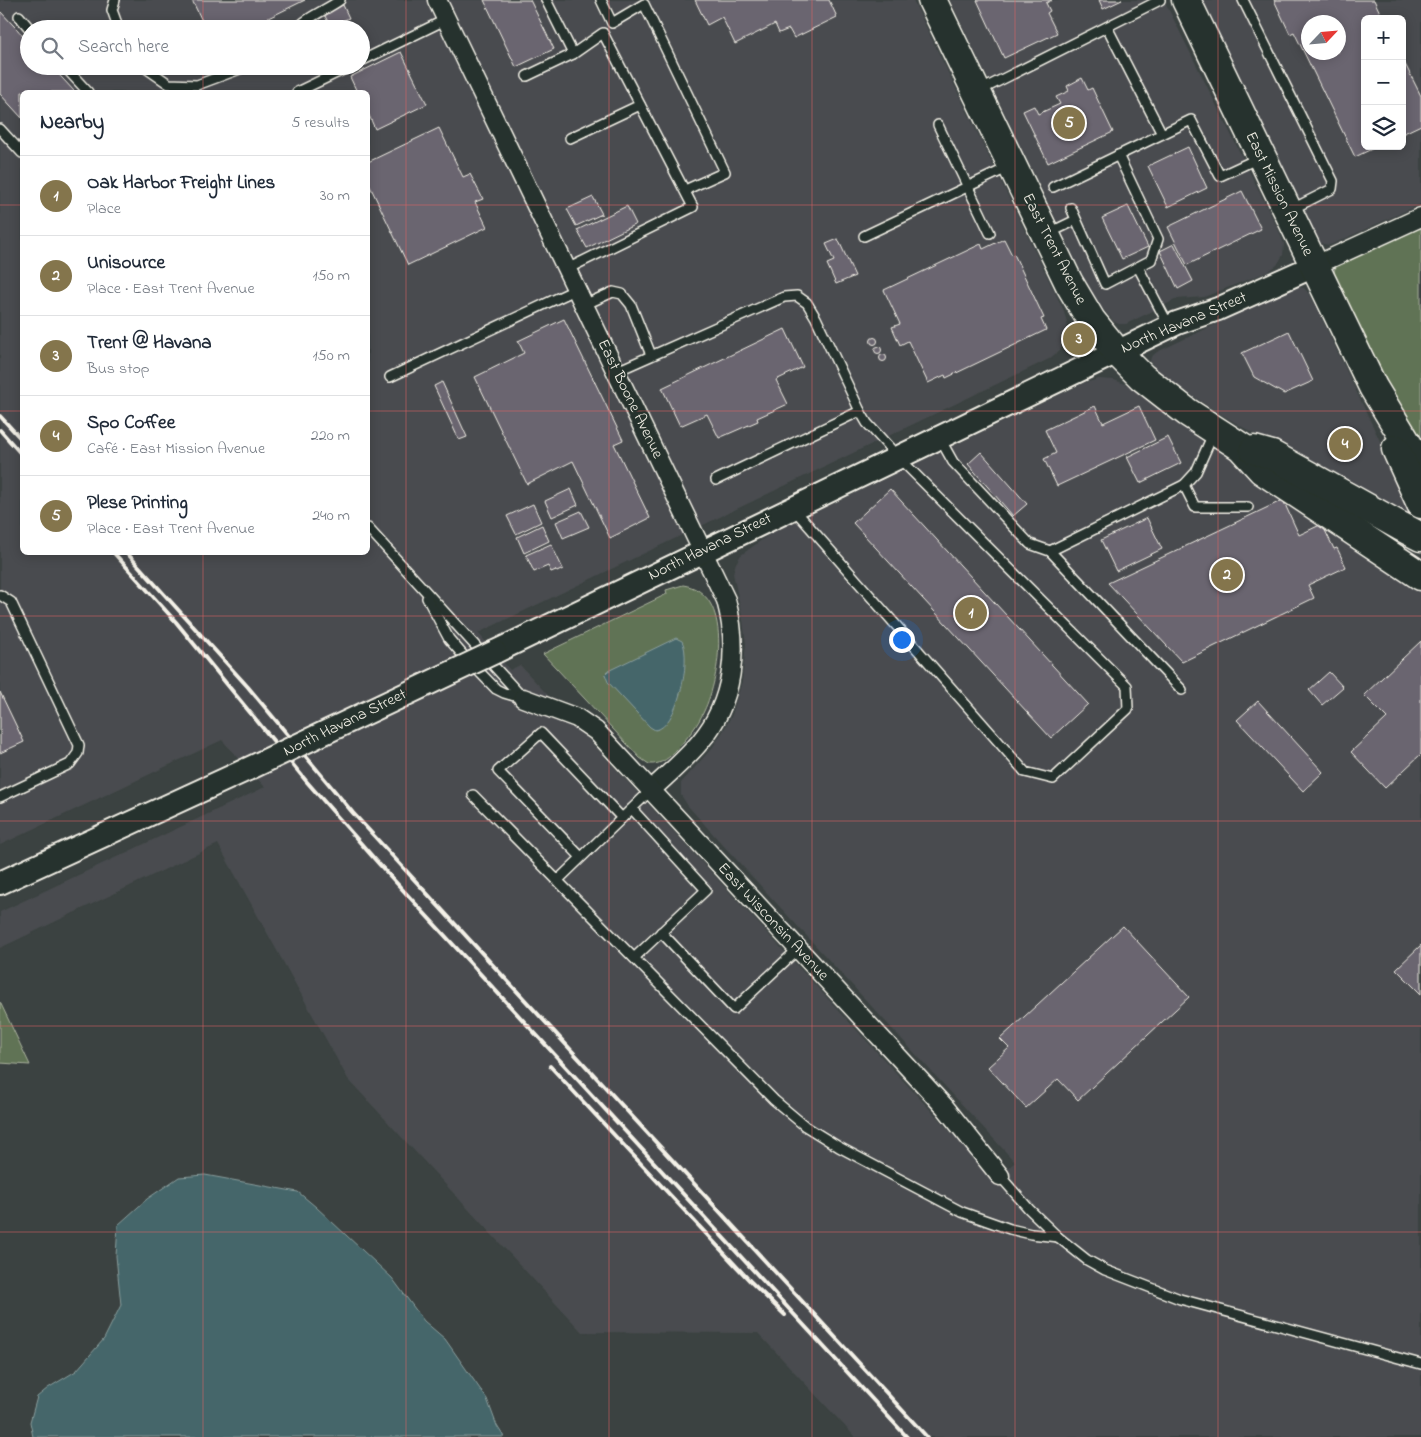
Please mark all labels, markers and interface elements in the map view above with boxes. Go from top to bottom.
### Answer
north arrow [1301,15,1346,60]
map controls [1361,15,1406,150]
button: + [1361,15,1406,60]
search box [20,20,370,75]
icon: search [38,34,66,62]
text: Search here [78,34,169,61]
button: − [1361,60,1406,105]
pin: 5 [1053,104,1085,142]
button: layers [1361,105,1406,150]
text: Nearby [40,108,104,138]
text: 5 results [291,111,350,135]
street label: East Mission Avenue [1238,128,1320,261]
text: Oak Harbor Freight Lines [87,170,275,197]
text: 1 [53,184,59,208]
text: 30 m [320,184,350,208]
street label: East Trent Avenue [1016,189,1093,310]
text: Place [87,197,121,221]
text: Unisource [87,250,165,277]
text: 2 [52,264,60,288]
text: 150 m [312,264,350,288]
text: Place · East Trent Avenue [87,277,255,301]
street label: North Havana Street [1117,285,1251,360]
pin: 3 [1063,320,1095,358]
text: Trent @ Havana [87,330,212,357]
street label: East Boone Avenue [591,335,670,463]
text: 3 [53,344,59,368]
text: 150 m [312,344,350,368]
text: Bus stop [87,357,150,381]
text: Spo Coffee [87,410,175,437]
text: 4 [53,424,59,448]
text: 220 m [311,424,350,448]
pin: 4 [1329,425,1361,463]
text: Café · East Mission Avenue [87,437,265,461]
text: Plese Printing [87,490,188,517]
text: 5 [51,504,61,528]
text: 240 m [312,504,350,528]
street label: North Havana Street [644,506,776,587]
text: Place · East Trent Avenue [87,517,255,541]
pin: 2 [1211,556,1243,594]
pin: 1 [955,594,987,632]
your location [889,627,915,653]
street label: North Havana Street [279,682,411,763]
street label: East Wisconsin Avenue [712,857,835,987]

